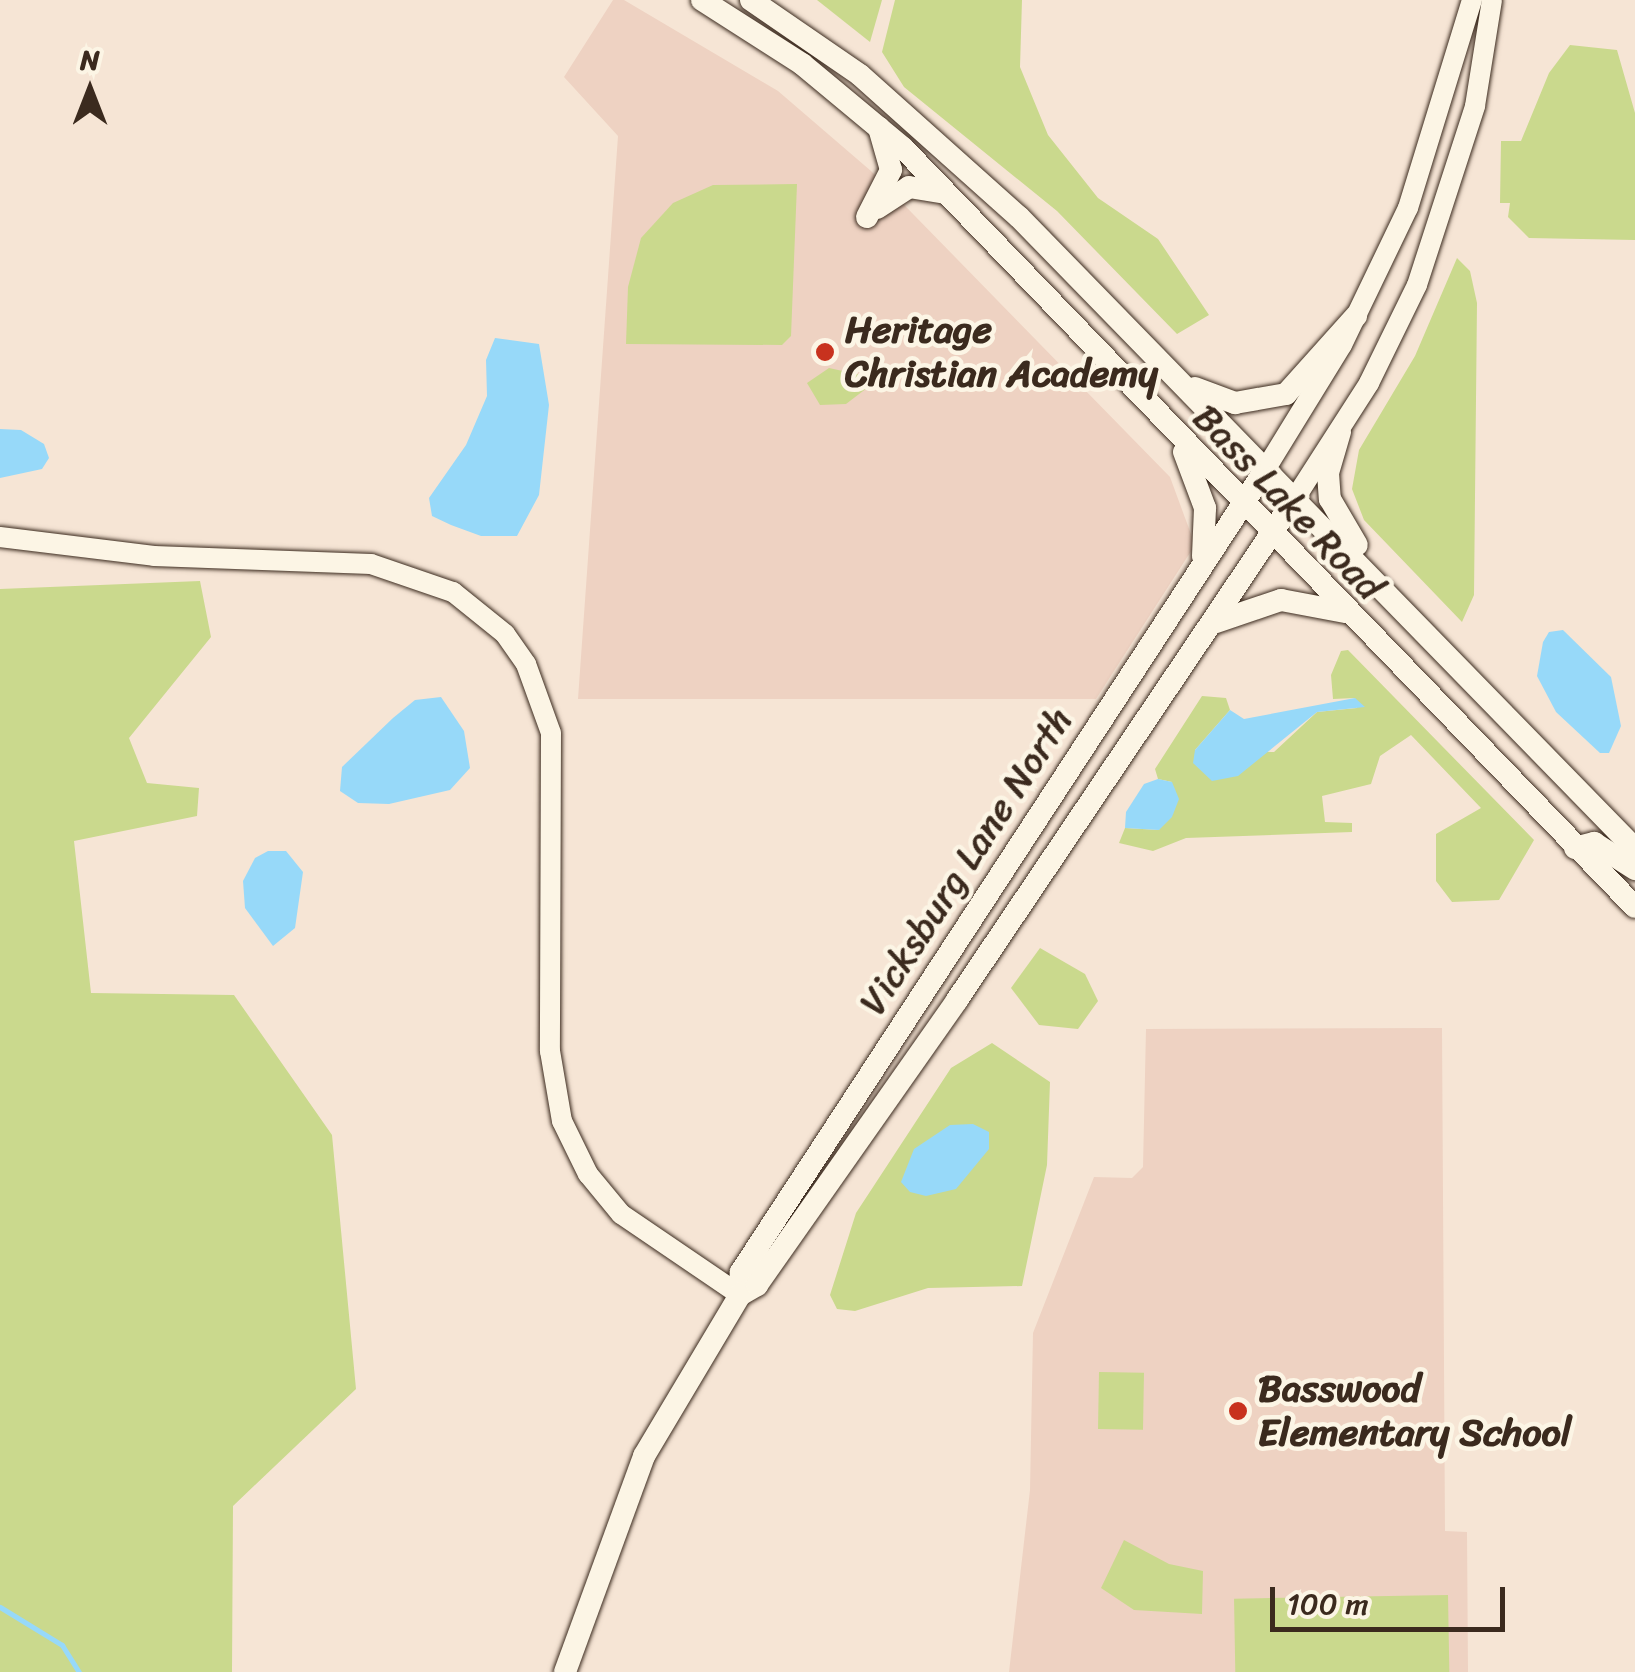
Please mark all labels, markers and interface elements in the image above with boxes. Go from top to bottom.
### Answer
text: N [80,35,100,84]
north arrow [40,40,140,140]
place label: Heritage Christian Academy [845,307,1158,396]
marker: Heritage Christian Academy [814,341,836,363]
street label: Bass Lake Road [1183,394,1393,610]
street label: Vicksburg Lane North [849,698,1083,1024]
place label: Basswood Elementary School [1258,1366,1572,1456]
marker: Basswood Elementary School [1227,1400,1249,1422]
scale bar [1275,1567,1510,1629]
text: 100 m [1287,1577,1369,1631]

